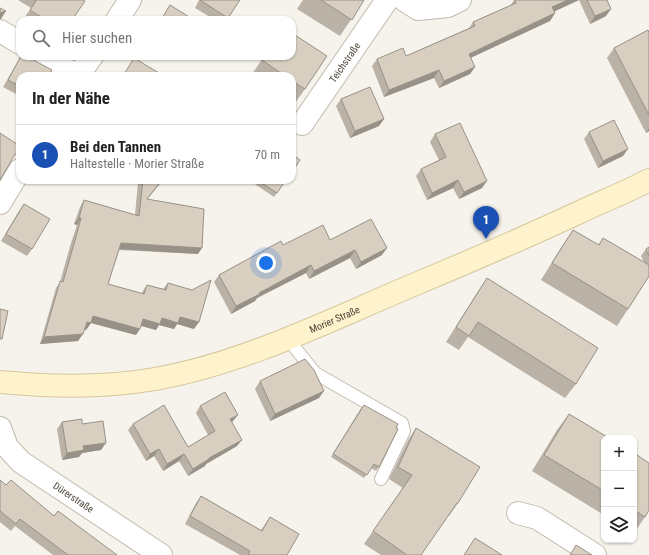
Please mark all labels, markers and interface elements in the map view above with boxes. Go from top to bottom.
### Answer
search box [16,16,296,60]
icon: search [30,27,52,49]
text: Hier suchen [62,29,132,47]
street label: Teichstraße [327,40,363,85]
text: In der Nähe [32,88,110,108]
text: Bei den Tannen [70,138,161,156]
text: 1 [42,147,48,162]
text: 70 m [254,147,280,162]
text: Haltestelle · Morier Straße [70,156,204,171]
pin: 1 [473,206,499,239]
your location [256,253,276,273]
street label: Morier Straße [308,304,362,335]
map controls [601,435,637,543]
button: + [601,435,637,471]
button: − [601,471,637,507]
street label: Dürerstraße [51,480,96,515]
button: layers [601,507,637,543]

